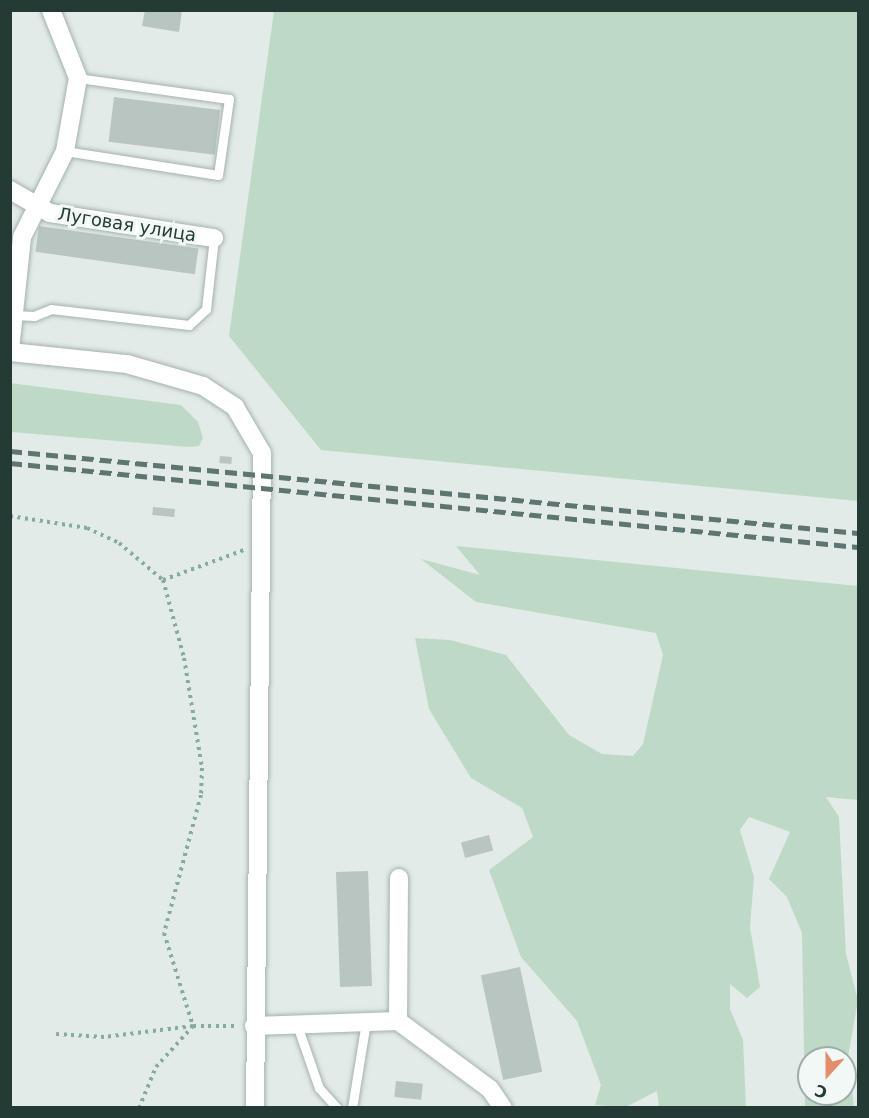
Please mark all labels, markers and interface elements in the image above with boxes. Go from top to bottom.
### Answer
street label: Луговая улица [56,203,198,247]
north arrow [797,1046,857,1106]
text: С [812,1080,830,1102]

